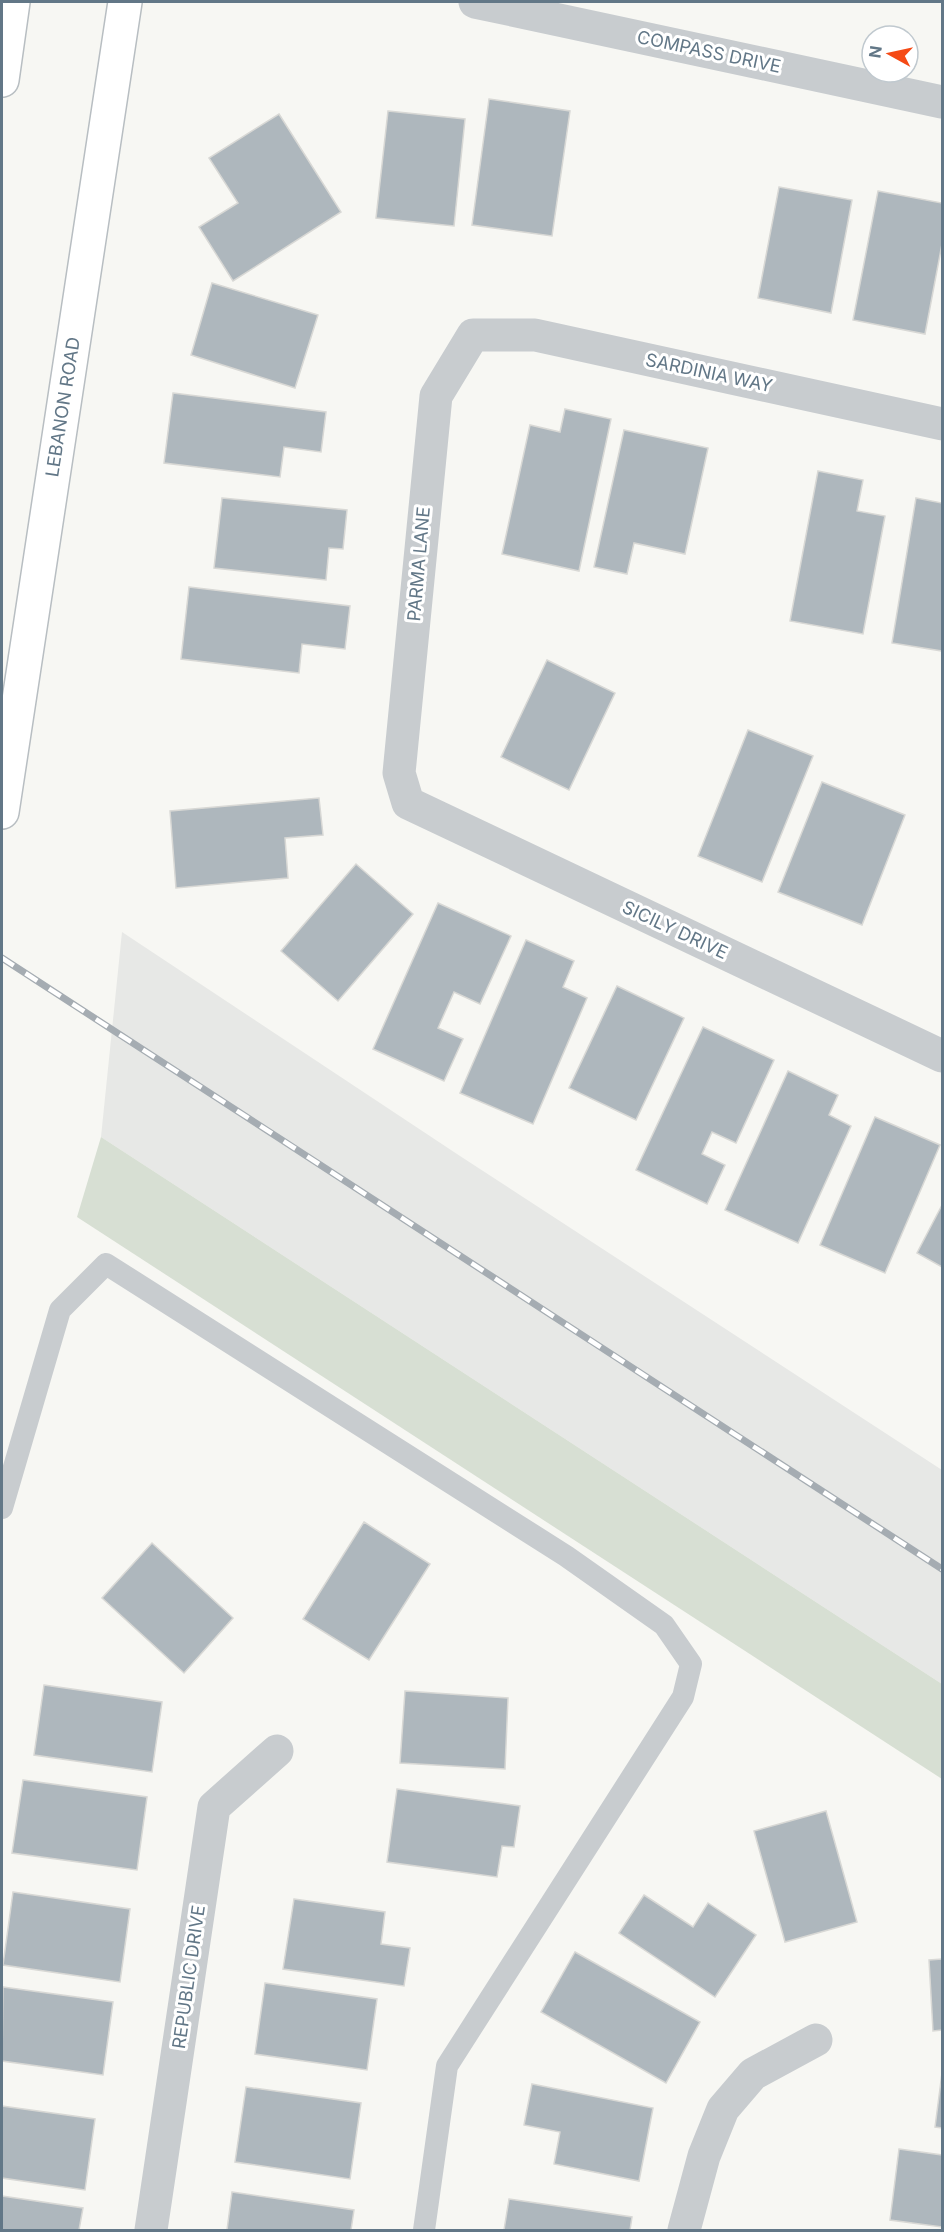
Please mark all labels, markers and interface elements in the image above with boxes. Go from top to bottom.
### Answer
north arrow [860,24,920,84]
street label: COMPASS DRIVE [635,26,783,77]
text: N [864,44,886,59]
street label: LEBANON ROAD [41,336,84,478]
street label: SARDINIA WAY [644,349,775,396]
street label: PARMA LANE [403,506,434,622]
street label: SICILY DRIVE [619,896,731,963]
street label: REPUBLIC DRIVE [168,1904,209,2050]

